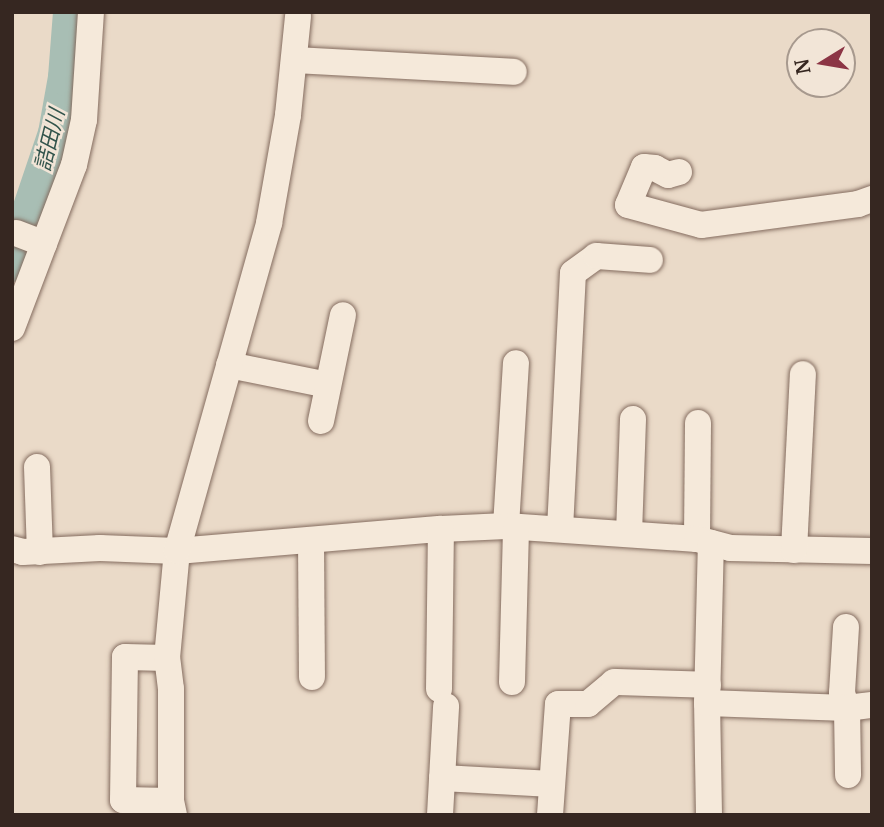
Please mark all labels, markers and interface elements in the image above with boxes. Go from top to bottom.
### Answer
north arrow [786,28,856,98]
text: N [789,57,816,76]
water label: 詰田川 [30,106,70,174]

